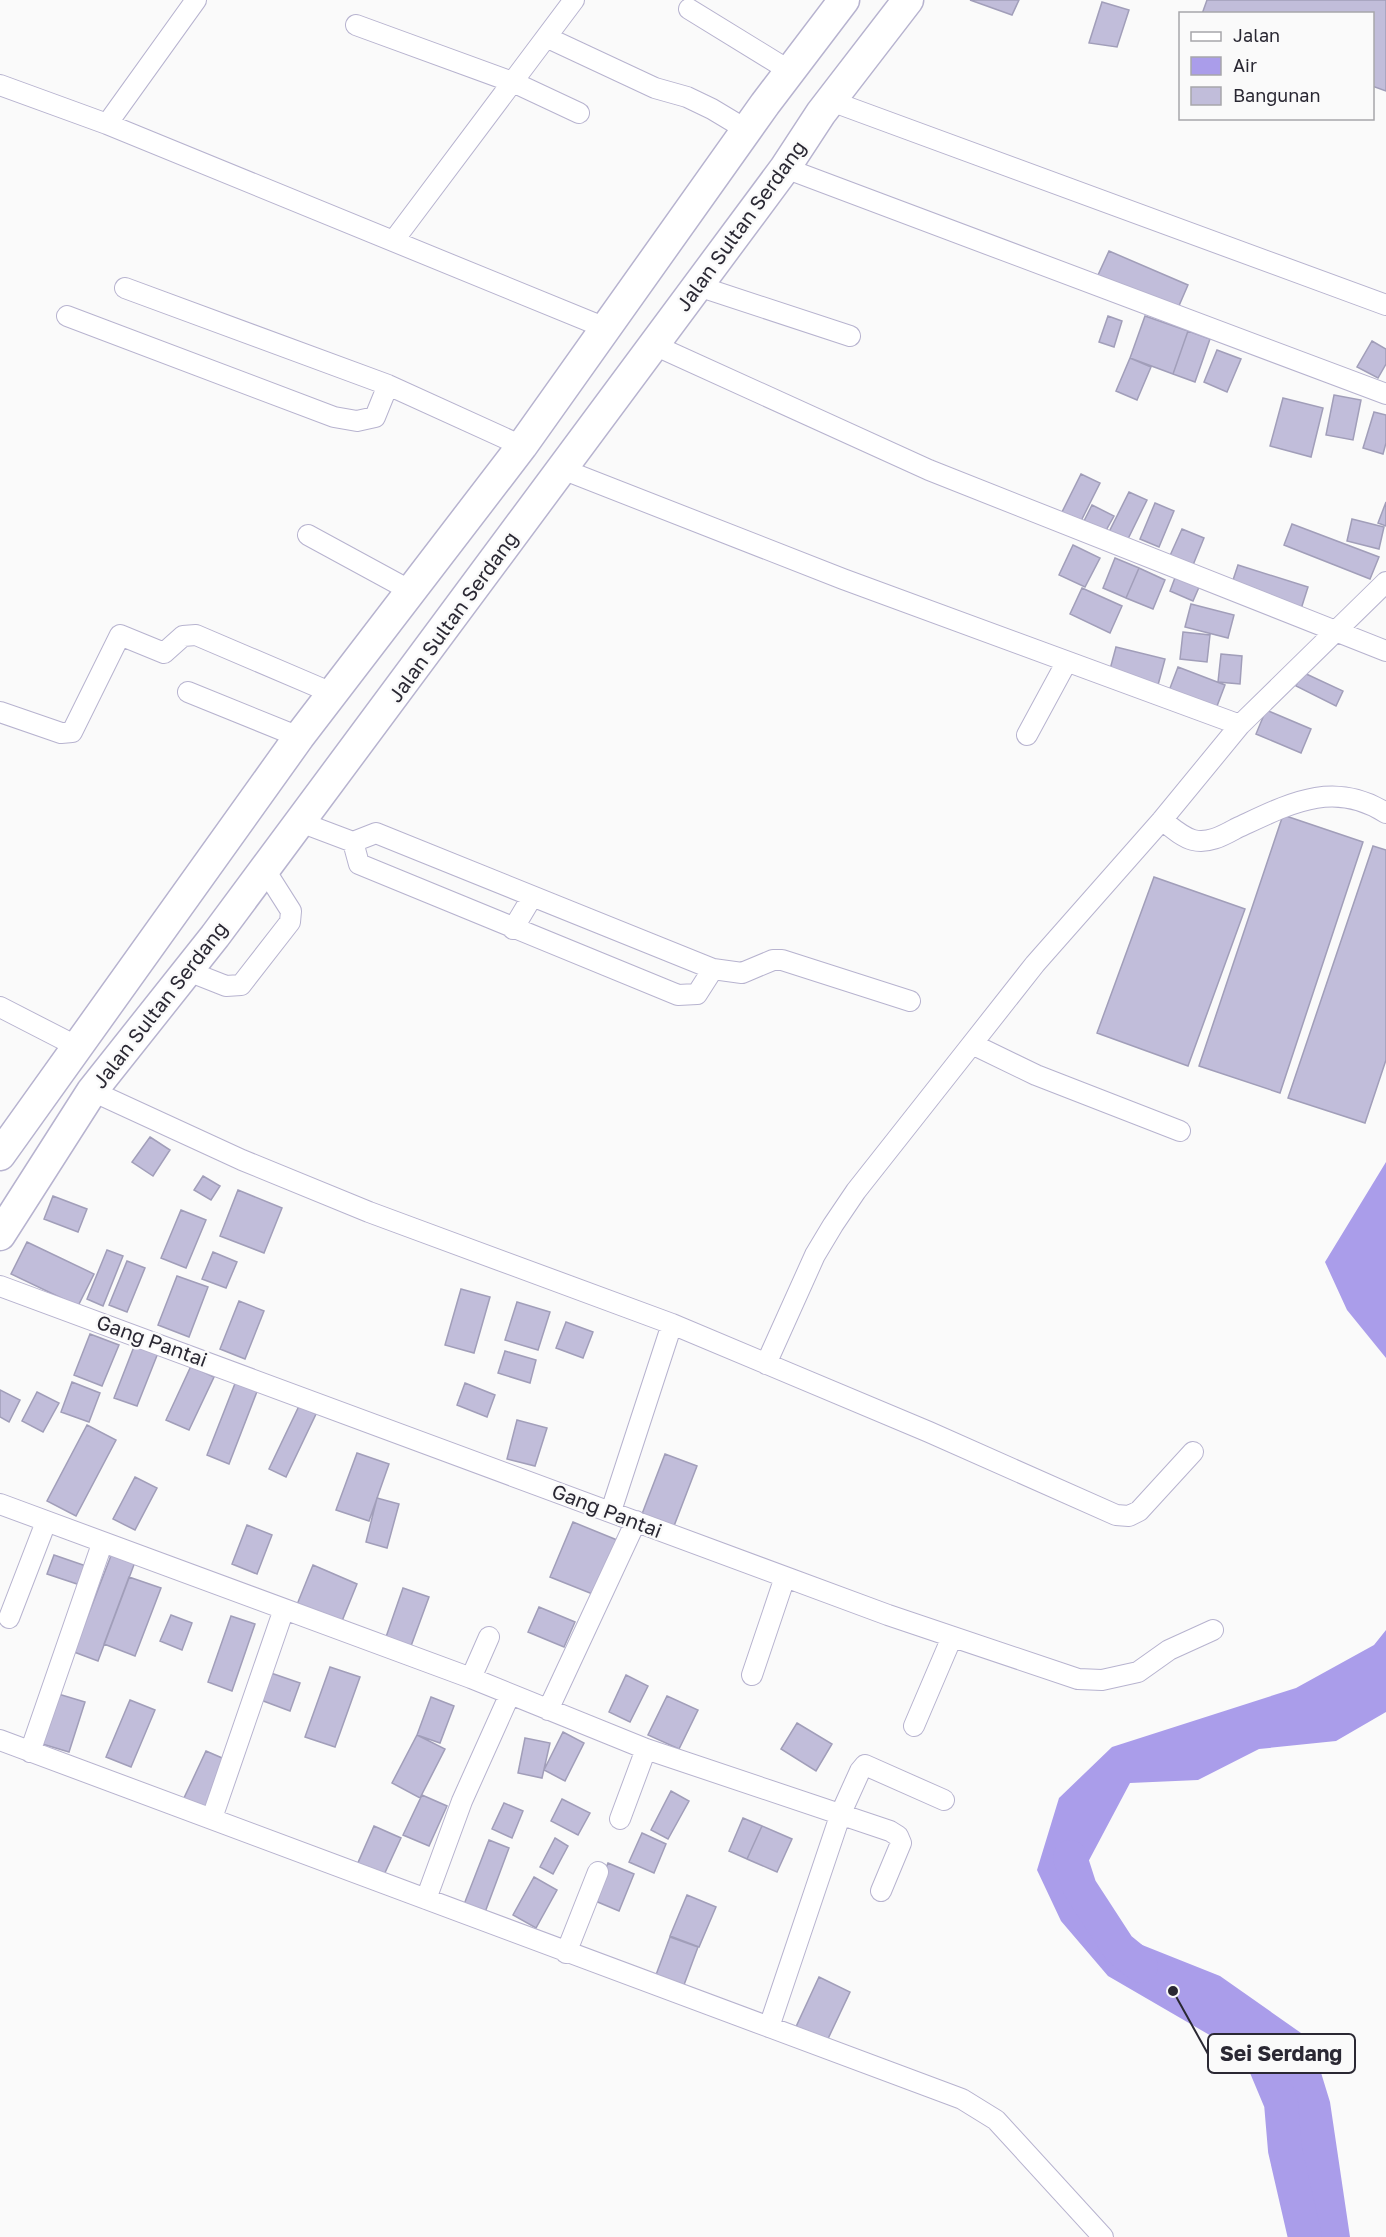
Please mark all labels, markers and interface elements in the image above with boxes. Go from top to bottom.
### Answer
legend [1179,12,1374,120]
text: Jalan [1233,24,1280,46]
text: Air [1233,54,1257,76]
text: Bangunan [1233,84,1321,106]
street label: Jalan Sultan Serdang [670,135,810,315]
street label: Jalan Sultan Serdang [382,526,522,706]
street label: Jalan Sultan Serdang [87,916,232,1093]
street label: Gang Pantai [94,1309,211,1371]
street label: Gang Pantai [549,1478,666,1542]
callout: Sei Serdang [1208,2034,1355,2073]
text: Sei Serdang [1220,2040,1342,2066]

